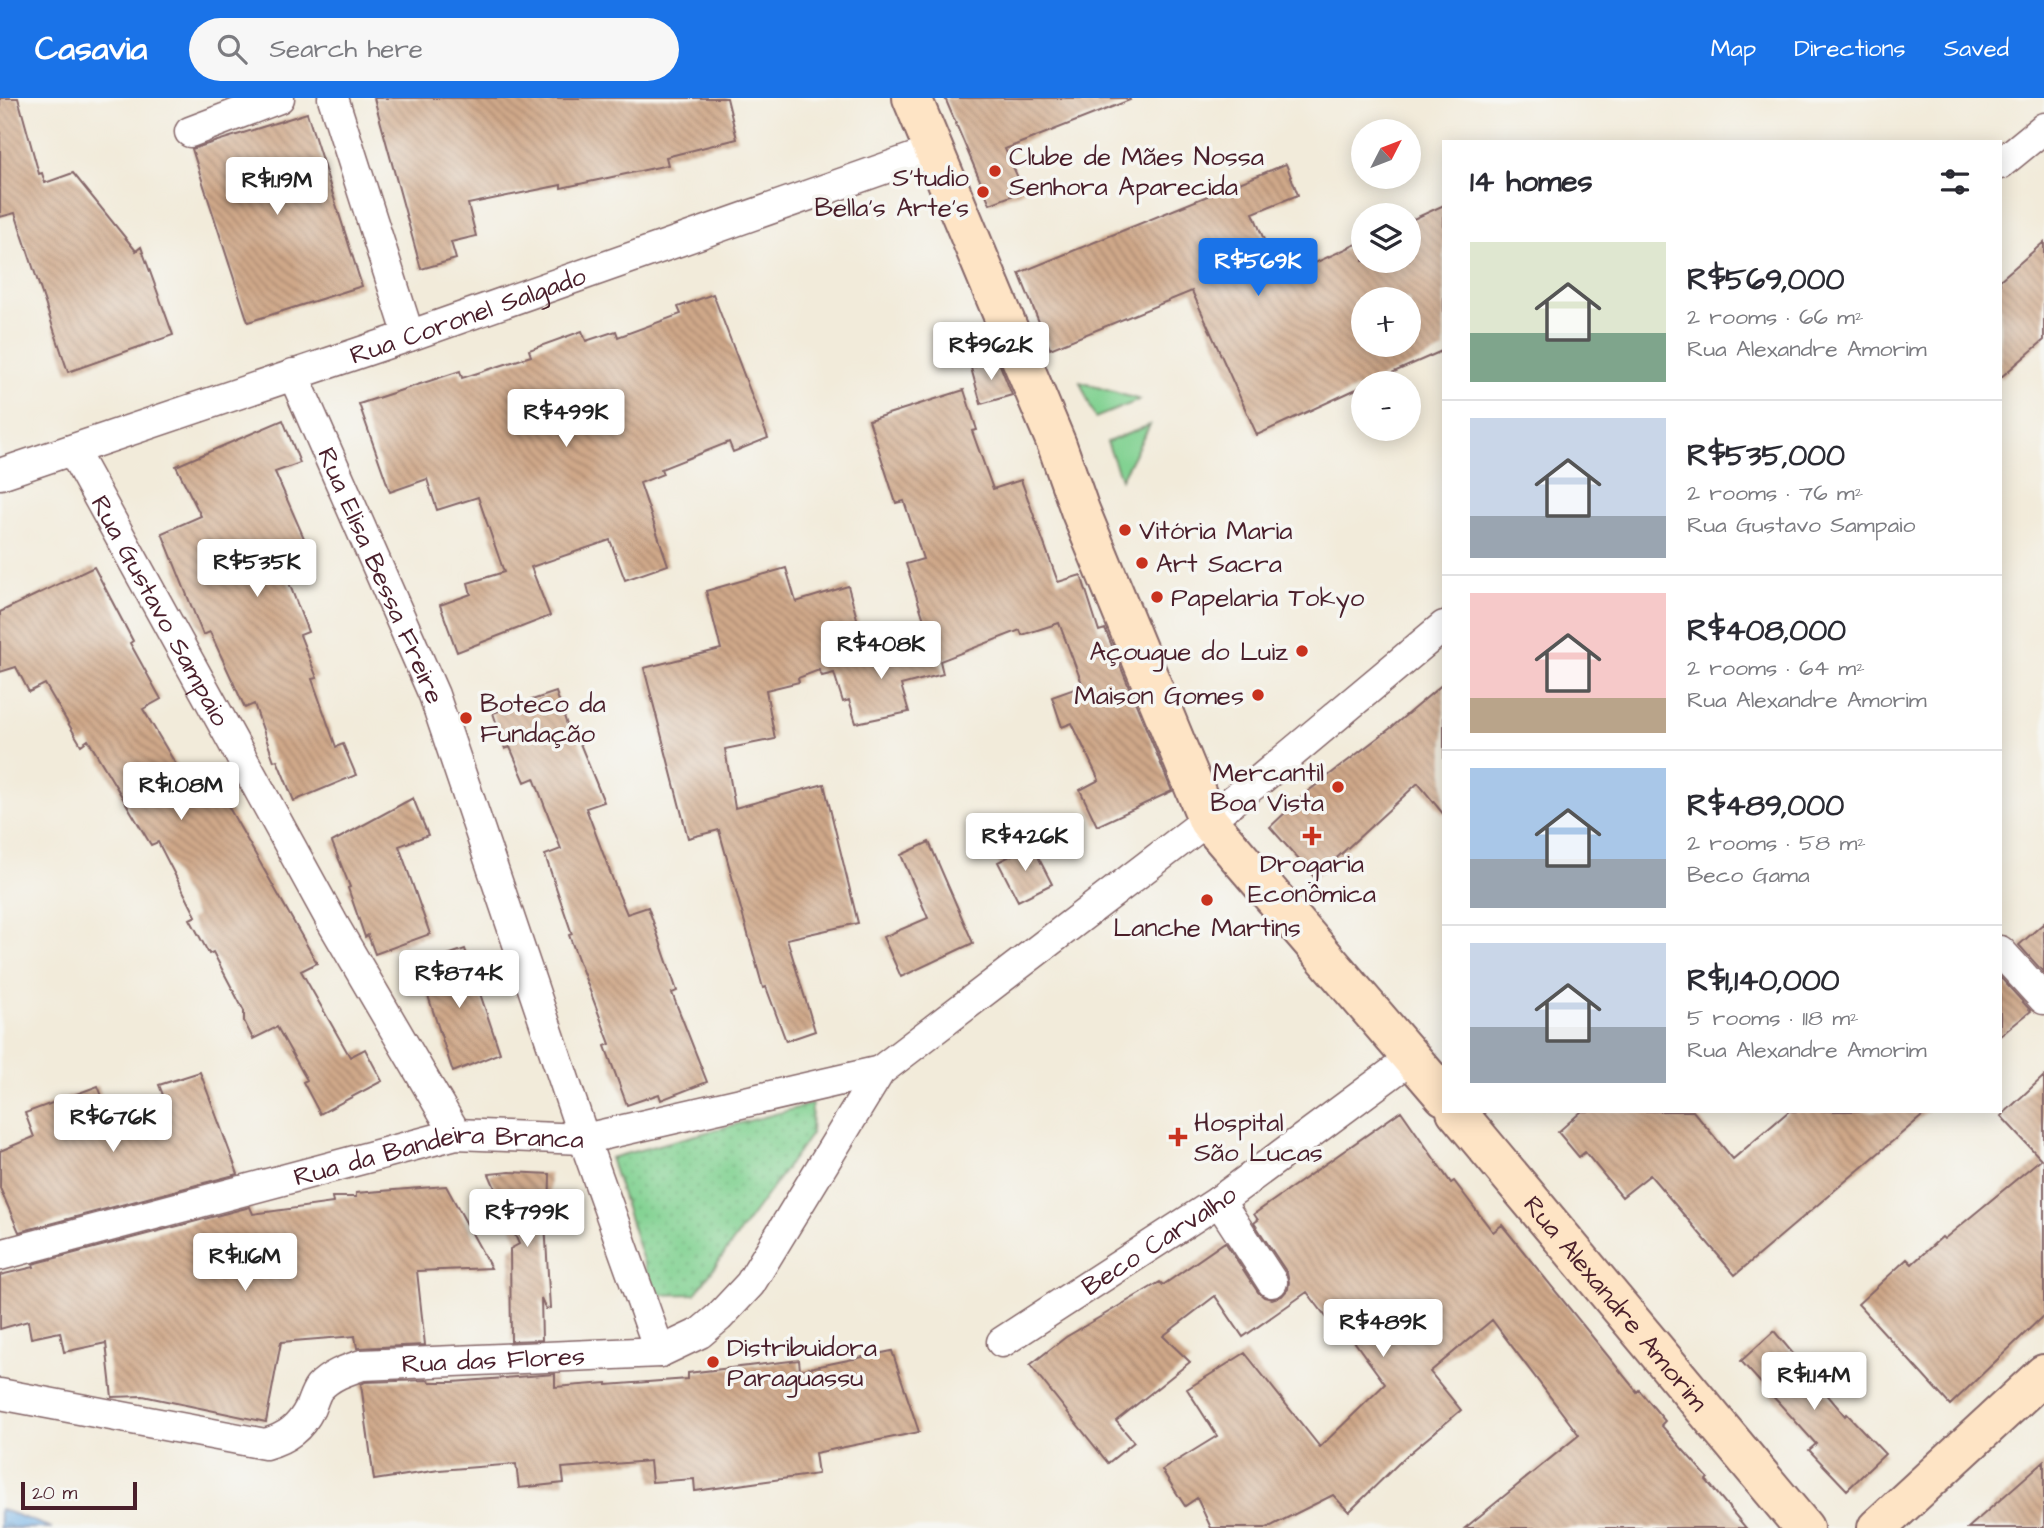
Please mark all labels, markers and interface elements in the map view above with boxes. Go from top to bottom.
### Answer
search box [189,18,679,81]
text: Casavia [35,26,147,72]
icon: search [213,30,251,68]
text: Search here [269,31,423,67]
text: Map [1711,32,1756,66]
text: Directions [1794,32,1906,66]
text: Saved [1944,32,2009,66]
north arrow [1351,119,1421,189]
map controls [1351,119,1421,441]
place label: Clube de Mães Nossa Senhora Aparecida [1009,139,1264,205]
pin: R$1.19M [212,158,342,217]
place label: S'tudio Bella's Arte's [815,160,969,226]
text: 14 homes [1470,161,1593,203]
marker: Clube de Mães Nossa Senhora Aparecida [987,163,1003,179]
icon: filters [1936,163,1974,201]
text: R$1.19M [242,164,312,196]
marker: S'tudio Bella's Arte's [975,184,991,200]
button: layers [1351,203,1421,273]
pin: R$569K [1201,238,1315,298]
text: R$569K [1215,245,1301,277]
street label: Rua Coronel Salgado [345,258,591,374]
text: R$569,000 [1687,259,1844,301]
icon: home [1526,270,1610,354]
button: + [1351,287,1421,357]
text: 2 rooms · 66 m² [1687,301,1864,333]
pin: R$962K [934,322,1048,382]
text: R$962K [949,329,1033,361]
text: Rua Alexandre Amorim [1687,333,1927,365]
button: − [1351,371,1421,441]
pin: R$499K [509,390,623,449]
text: R$499K [524,396,608,428]
text: R$535,000 [1687,435,1845,477]
street label: Rua Elisa Bessa Freire [308,442,453,708]
icon: home [1526,446,1610,530]
text: 2 rooms · 76 m² [1687,477,1863,509]
street label: Rua Gustavo Sampaio [82,489,238,733]
text: Rua Gustavo Sampaio [1687,509,1916,541]
place label: Vitória Maria [1139,513,1293,549]
marker: Vitória Maria [1117,522,1133,538]
pin: R$535K [200,540,314,599]
text: R$535K [213,546,301,578]
place label: Art Sacra [1156,546,1282,582]
marker: Art Sacra [1134,555,1150,571]
place label: Papelaria Tokyo [1171,580,1365,618]
marker: Papelaria Tokyo [1149,589,1165,605]
text: R$408,000 [1687,610,1846,652]
icon: home [1526,621,1610,705]
pin: R$408K [824,622,938,681]
text: R$408K [837,628,925,660]
place label: Açougue do Luiz [1090,634,1288,672]
marker: Açougue do Luiz [1294,643,1310,659]
text: 2 rooms · 64 m² [1687,652,1865,684]
place label: Maison Gomes [1074,678,1244,714]
text: Rua Alexandre Amorim [1687,684,1927,716]
place label: Boteco da Fundação [480,686,606,752]
marker: Maison Gomes [1250,687,1266,703]
marker: Boteco da Fundação [458,710,474,726]
place label: Mercantil Boa Vista [1210,755,1324,821]
pin: R$1.08M [116,762,246,822]
text: R$1.08M [139,769,223,801]
marker: Mercantil Boa Vista [1330,779,1346,795]
text: R$489,000 [1687,785,1844,827]
icon: home [1526,796,1610,880]
pin: R$426K [968,814,1082,873]
text: R$426K [982,820,1068,852]
text: 2 rooms · 58 m² [1687,827,1866,859]
marker: Drogaria Econômica [1304,828,1320,844]
place label: Drogaria Econômica [1248,846,1376,912]
text: Beco Gama [1687,859,1810,891]
marker: Lanche Martins [1199,892,1215,908]
place label: Lanche Martins [1113,910,1301,946]
pin: R$874K [402,950,516,1010]
text: R$874K [415,957,503,989]
text: R$1,140,000 [1687,960,1840,1002]
icon: home [1526,971,1610,1055]
text: 5 rooms · 118 m² [1687,1002,1859,1034]
text: Rua Alexandre Amorim [1687,1034,1927,1066]
pin: R$676K [56,1094,170,1154]
text: R$676K [70,1101,156,1133]
place label: Hospital São Lucas [1194,1105,1323,1171]
street label: Rua da Bandeira Branca [290,1117,584,1195]
marker: Hospital São Lucas [1168,1127,1188,1147]
street label: Beco Carvalho [1075,1177,1245,1305]
street label: Rua Alexandre Amorim [1515,1188,1717,1420]
pin: R$799K [470,1190,584,1249]
text: R$799K [485,1196,569,1228]
pin: R$1.16M [180,1234,310,1293]
text: R$1.16M [209,1240,281,1272]
pin: R$489K [1326,1300,1440,1359]
text: R$489K [1340,1306,1426,1338]
place label: Distribuidora Paraguassu [727,1330,877,1398]
street label: Rua das Flores [401,1338,586,1382]
pin: R$1.14M [1749,1352,1879,1412]
marker: Distribuidora Paraguassu [705,1354,721,1370]
text: R$1.14M [1778,1359,1851,1391]
scale bar [21,1479,136,1511]
text: 20 m [32,1480,77,1507]

